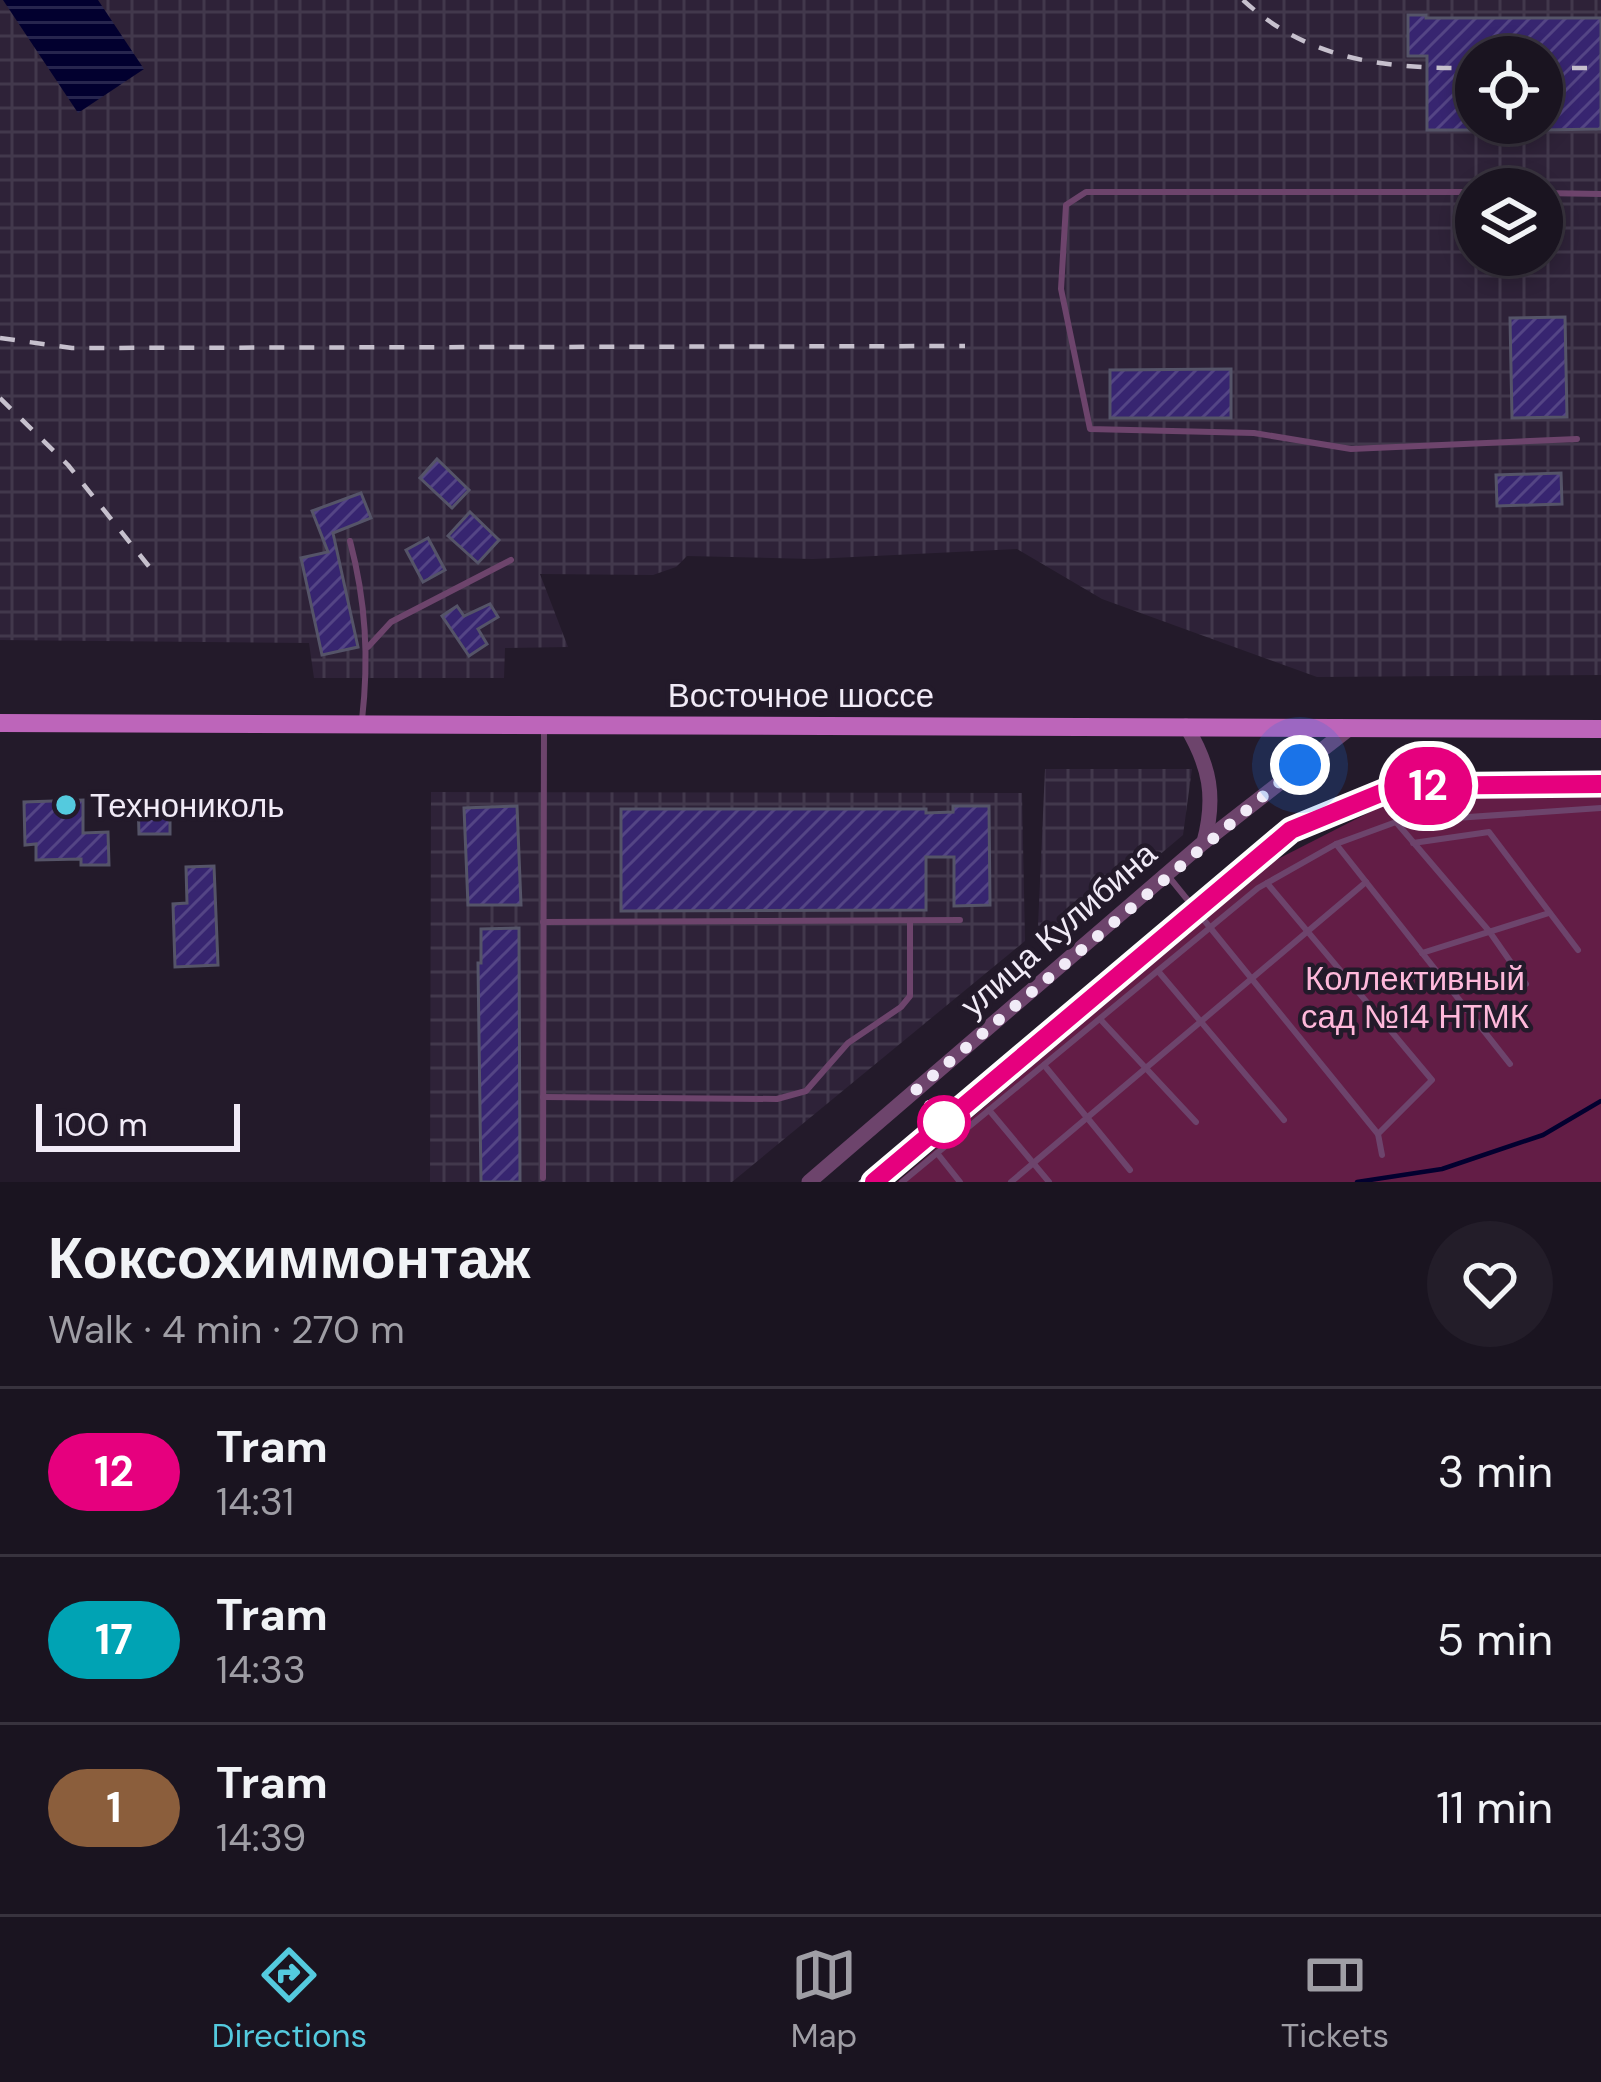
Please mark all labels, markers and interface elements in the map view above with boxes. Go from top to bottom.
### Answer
map controls [1455,36,1563,276]
button: locate [1455,36,1563,144]
button: layers [1455,168,1563,276]
street label: Восточное шоссе [668,674,934,717]
your location [1270,735,1330,795]
line badge: 12 [1374,747,1482,825]
text: 12 [1408,758,1448,813]
place label: Технониколь [90,784,285,827]
marker: Технониколь [53,792,79,818]
street label: улица Кулибина [951,832,1166,1026]
park label: Коллективный сад №14 НТМК [1301,957,1530,1038]
unlabelled marker [919,1097,969,1147]
scale bar [36,1098,240,1151]
text: 100 m [54,1103,148,1146]
text: Коксохиммонтаж [48,1221,530,1296]
button: heart [1427,1221,1553,1347]
text: Walk · 4 min · 270 m [48,1304,405,1355]
text: Tram [216,1417,328,1476]
text: 3 min [1438,1442,1553,1501]
text: 12 [94,1444,134,1499]
text: 14:31 [216,1476,294,1527]
text: Tram [216,1585,328,1644]
text: 5 min [1437,1610,1553,1669]
text: 17 [95,1612,133,1667]
text: 14:33 [216,1644,306,1695]
text: Tram [216,1753,328,1812]
text: 11 min [1436,1778,1553,1837]
text: 1 [106,1780,122,1835]
text: 14:39 [216,1812,306,1863]
tab: Directions [212,1942,367,2057]
tab: Map [791,1942,857,2057]
tab: Tickets [1281,1942,1389,2057]

